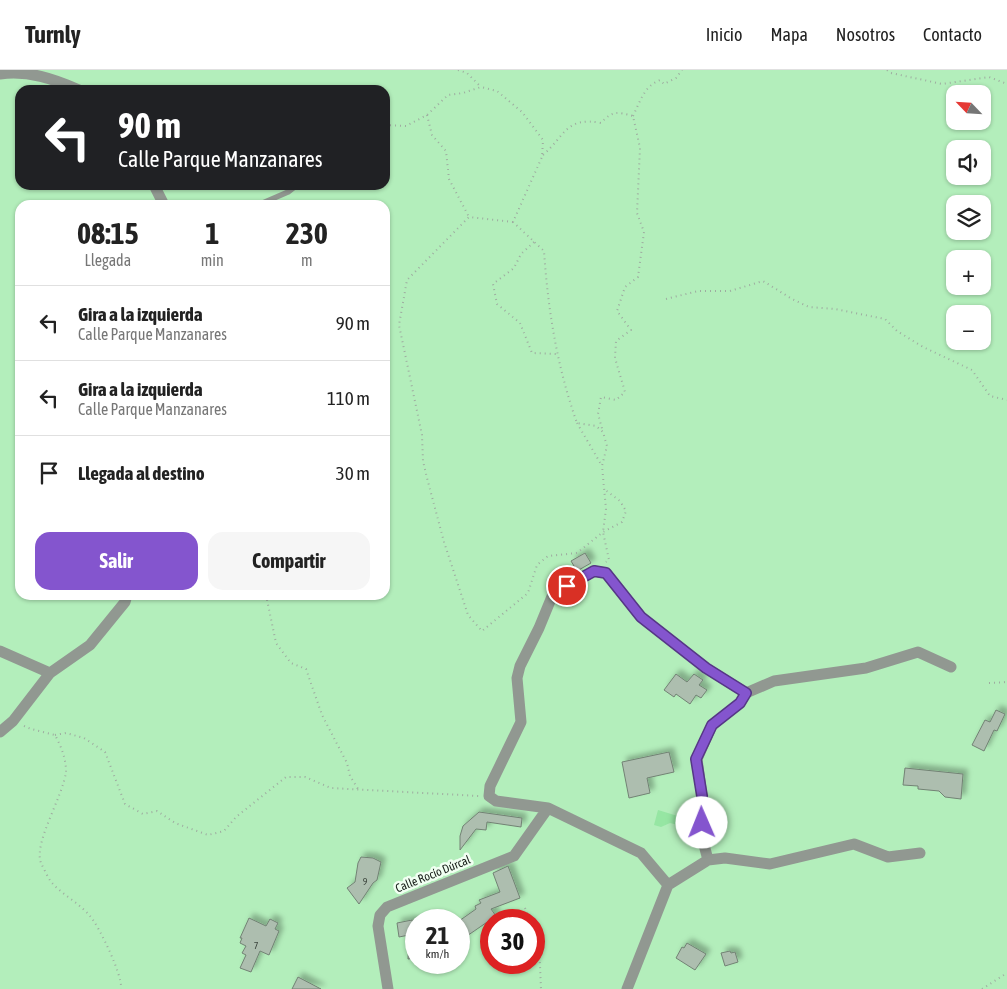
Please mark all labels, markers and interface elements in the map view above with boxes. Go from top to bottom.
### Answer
text: Turnly [25,21,81,48]
text: Inicio [706,24,742,45]
text: Mapa [770,24,808,45]
text: Nosotros [836,24,895,45]
text: Contacto [923,24,982,45]
north arrow [946,85,991,130]
map controls [946,85,991,350]
icon: left [35,105,100,170]
text: 90 m [118,105,181,145]
button: sound [946,140,991,185]
text: Calle Parque Manzanares [118,146,323,172]
button: layers [946,195,991,240]
text: 08:15 [77,216,139,250]
text: 1 [205,216,219,250]
text: 230 [286,216,328,250]
button: + [946,250,991,295]
text: Llegada [85,251,131,269]
text: min [201,251,224,269]
text: m [301,251,313,269]
text: Gira a la izquierda [78,303,203,325]
button: − [946,305,991,350]
icon: left [35,309,63,337]
text: 90 m [336,312,370,334]
text: Calle Parque Manzanares [78,325,227,343]
text: Gira a la izquierda [78,378,203,400]
icon: left [35,384,63,412]
text: 110 m [327,387,370,409]
text: Calle Parque Manzanares [78,400,227,418]
icon: arrive [35,459,63,487]
text: Llegada al destino [78,462,205,484]
text: 30 m [336,462,370,484]
button: Salir [35,532,198,590]
button: Compartir [208,532,370,590]
pin [546,565,588,607]
icon: arrive [553,572,581,600]
position arrow [675,796,727,848]
street label: Calle Rocío Dúrcal [393,852,473,895]
house number: 9 [363,876,368,887]
speed limit sign: 30 [480,909,545,974]
text: 21 [426,921,449,949]
house number: 7 [254,940,259,951]
text: km/h [426,947,449,961]

